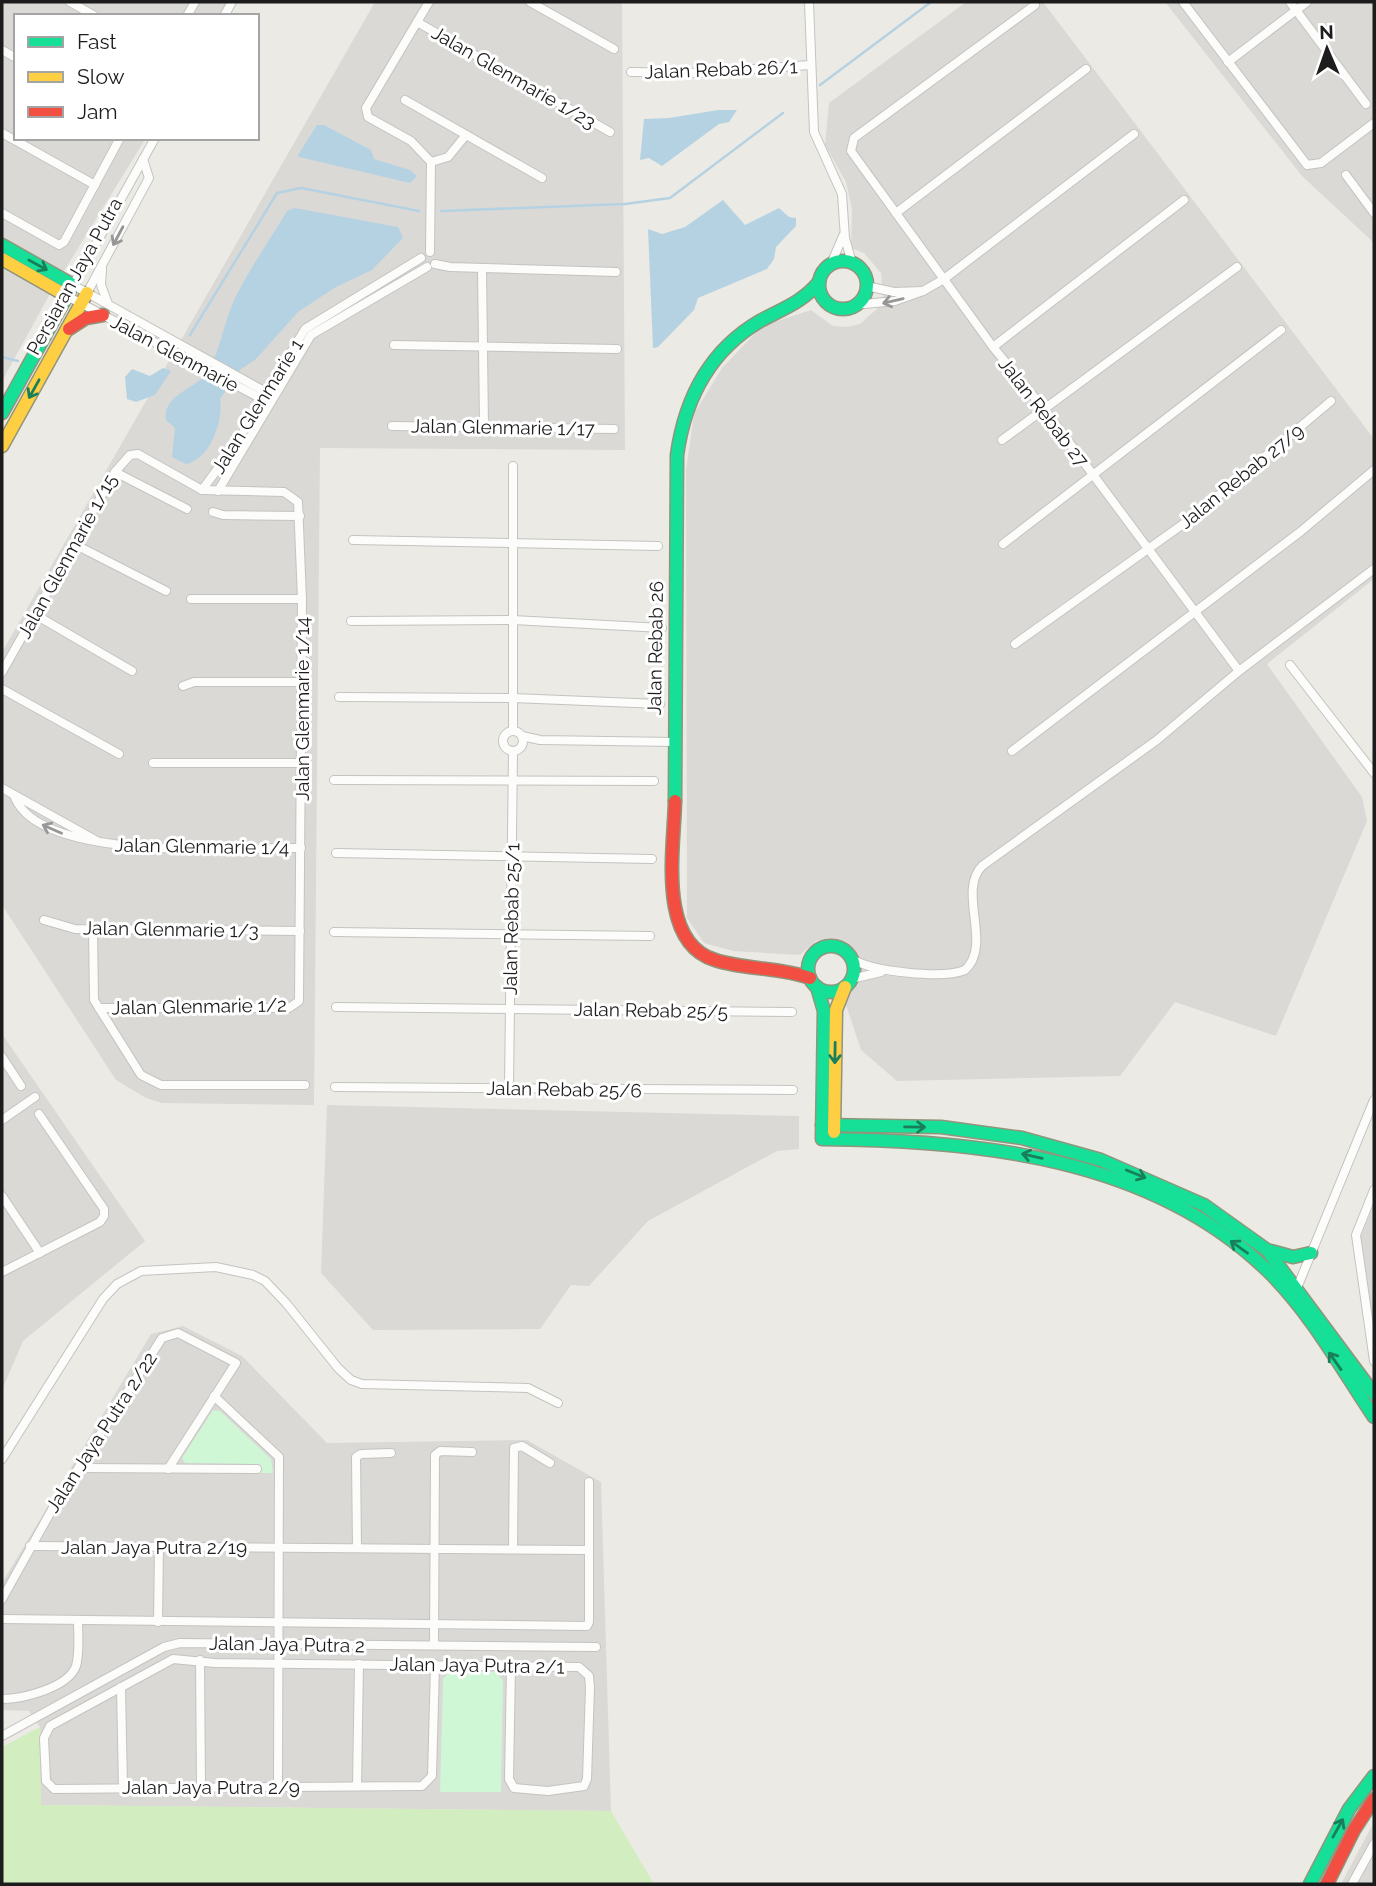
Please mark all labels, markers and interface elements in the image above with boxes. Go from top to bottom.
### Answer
legend [14,14,259,140]
north arrow [1292,14,1362,84]
street label: Jalan Glenmarie 1/23 [428,21,600,133]
text: N [1319,21,1334,43]
text: Fast [77,29,117,54]
street label: Jalan Rebab 26/1 [644,55,798,83]
text: Slow [77,64,125,89]
text: Jam [77,99,118,124]
street label: Persiaran Jaya Putra [22,194,126,358]
one-way arrow [111,225,125,245]
one-way arrow [27,258,47,272]
one-way arrow [882,294,905,308]
street label: Jalan Glenmarie [107,310,243,396]
street label: Jalan Glenmarie 1 [207,335,307,477]
street label: Jalan Rebab 27 [994,353,1094,471]
one-way arrow [27,378,41,398]
street label: Jalan Glenmarie 1/17 [411,414,595,440]
street label: Jalan Rebab 27/9 [1174,419,1308,533]
street label: Jalan Glenmarie 1/15 [13,470,121,642]
street label: Jalan Rebab 26 [643,581,667,715]
street label: Jalan Glenmarie 1/14 [291,617,313,801]
one-way arrow [42,822,63,835]
street label: Jalan Glenmarie 1/4 [114,833,290,859]
street label: Jalan Rebab 25/1 [499,843,523,995]
street label: Jalan Glenmarie 1/3 [83,916,259,942]
street label: Jalan Glenmarie 1/2 [111,993,287,1019]
street label: Jalan Rebab 25/5 [574,998,728,1022]
one-way arrow [829,1042,842,1065]
street label: Jalan Rebab 25/6 [486,1077,642,1101]
one-way arrow [903,1120,926,1133]
one-way arrow [1021,1149,1044,1162]
one-way arrow [1125,1168,1146,1181]
one-way arrow [1230,1240,1249,1254]
street label: Jalan Jaya Putra 2/22 [41,1348,161,1516]
one-way arrow [1328,1352,1342,1371]
street label: Jalan Jaya Putra 2/19 [61,1536,247,1558]
street label: Jalan Jaya Putra 2 [209,1632,365,1656]
street label: Jalan Jaya Putra 2/1 [389,1652,565,1678]
street label: Jalan Jaya Putra 2/9 [122,1776,300,1798]
one-way arrow [1331,1818,1345,1838]

